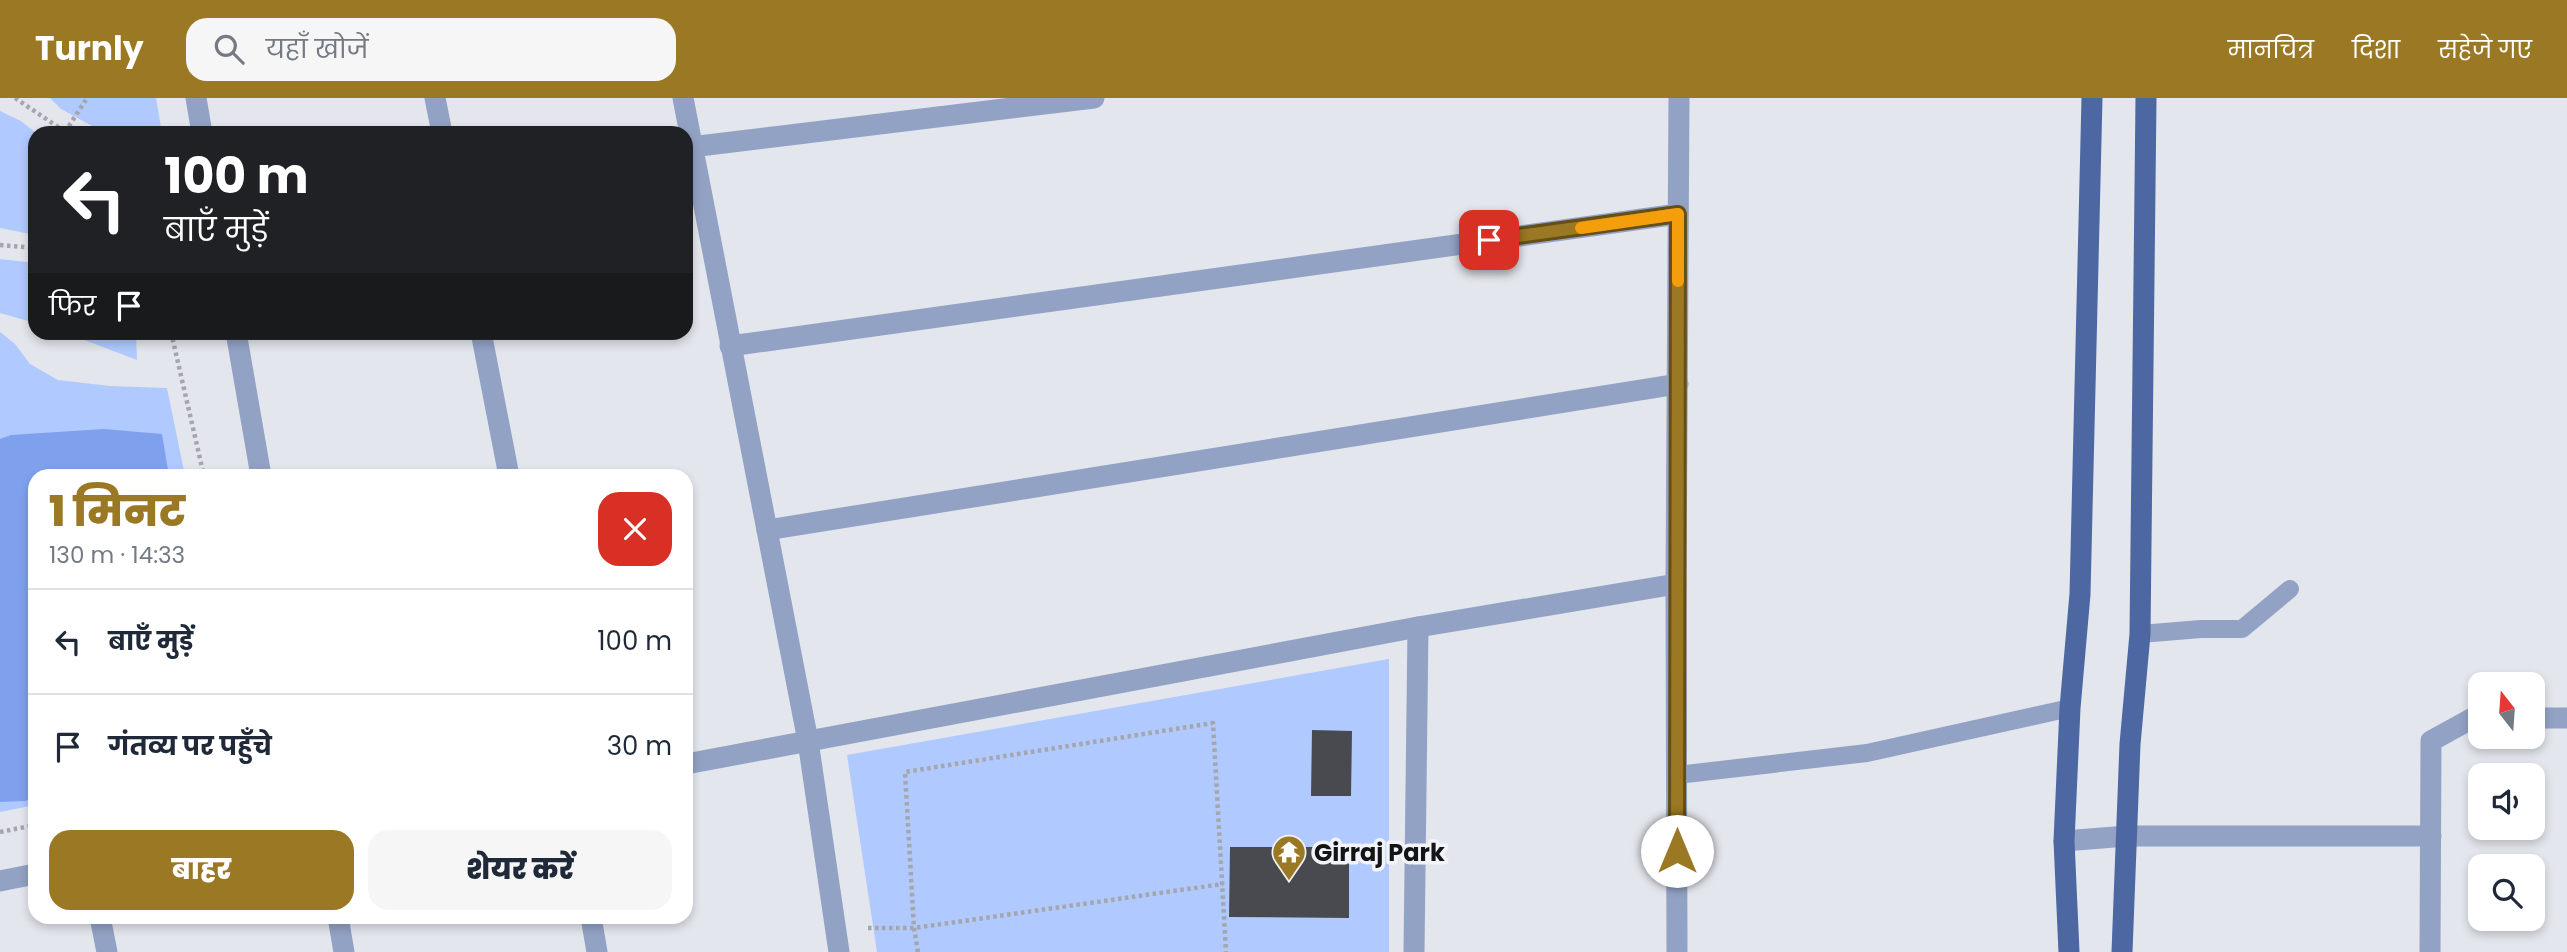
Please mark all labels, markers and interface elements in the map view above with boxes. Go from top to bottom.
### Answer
search box [186,18,676,81]
text: Turnly [35,25,144,72]
icon: search [210,30,248,68]
text: यहाँ खोजें [266,31,368,67]
text: मानचित्र [2228,33,2314,66]
text: दिशा [2352,33,2400,66]
text: सहेजे गए [2438,33,2532,66]
text: 100 m [164,142,309,210]
icon: left [49,154,140,245]
text: बाएँ मुड़ें [164,207,268,252]
pin [1459,210,1519,270]
icon: arrive [1470,221,1508,259]
icon: arrive [110,287,148,325]
text: फिर [49,288,96,324]
text: 1 मिनट [49,482,185,541]
button: close [598,492,672,566]
text: 130 m · 14:33 [49,539,185,571]
icon: left [49,623,87,661]
text: बाएँ मुड़ें [108,623,193,659]
text: 100 m [597,623,672,659]
north arrow [2468,672,2544,749]
map controls [2468,672,2545,931]
icon: arrive [49,728,87,766]
text: गंतव्य पर पहुँचे [108,728,272,764]
text: 30 m [607,728,672,764]
button: sound [2468,763,2545,840]
position arrow [1640,814,1714,888]
button: बाहर [49,830,354,910]
button: शेयर करें [368,830,672,910]
temple icon: Girraj Park [1270,833,1308,882]
place label: Girraj Park [1314,836,1445,869]
button: search [2468,854,2545,931]

